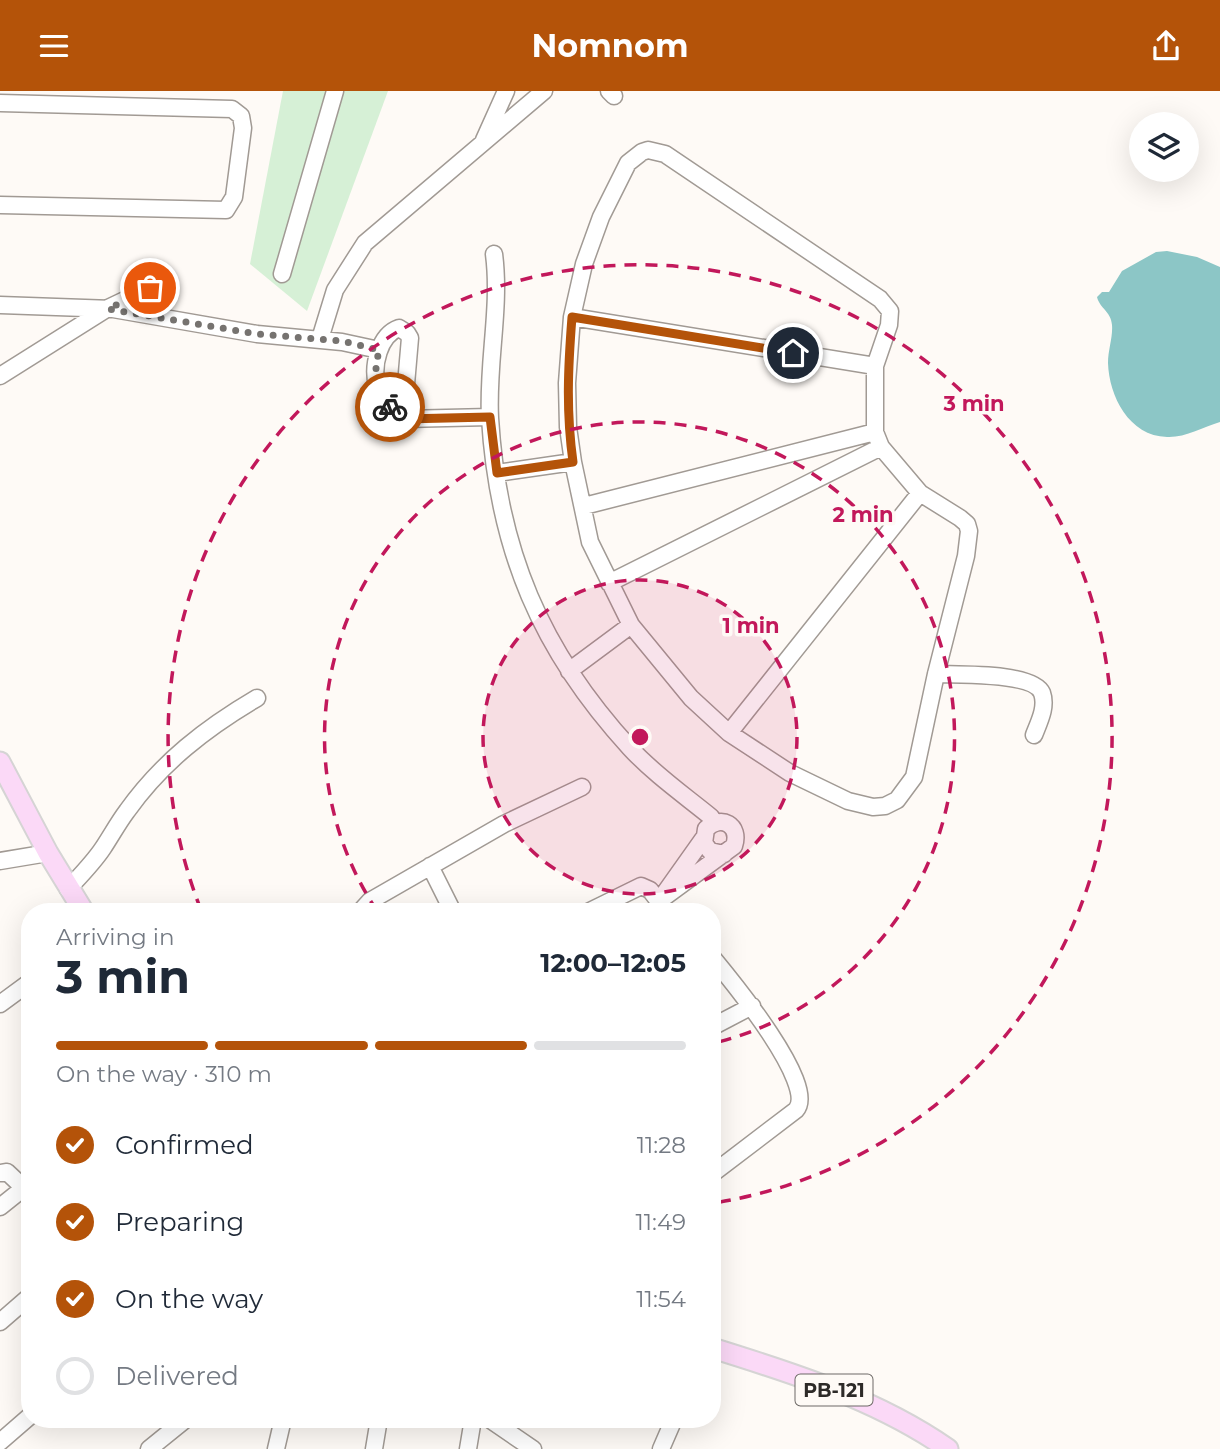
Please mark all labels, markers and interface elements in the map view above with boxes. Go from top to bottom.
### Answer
text: Nomnom [531,26,689,65]
icon: menu [35,27,73,65]
icon: share [1147,27,1185,65]
map controls [1129,112,1199,182]
button: layers [1129,112,1199,182]
pin [120,258,180,318]
icon: bag [131,269,169,307]
pin [763,323,823,383]
icon: home [774,334,812,372]
courier [355,372,425,442]
icon: bike [371,388,409,426]
text: 3 min [942,391,1005,416]
text: 2 min [832,502,894,527]
text: 1 min [722,613,780,638]
centre of rings [628,725,652,749]
text: Arriving in [56,923,175,951]
text: 12:00–12:05 [540,947,686,979]
text: 3 min [56,948,190,1005]
text: On the way · 310 m [56,1060,272,1088]
icon: check [56,1126,94,1164]
text: Confirmed [115,1129,254,1161]
text: 11:28 [637,1131,686,1159]
icon: check [56,1203,94,1241]
text: Preparing [115,1206,244,1238]
text: 11:49 [635,1208,686,1236]
icon: check [56,1280,94,1318]
text: On the way [115,1283,263,1315]
text: 11:54 [636,1285,686,1313]
text: Delivered [115,1360,239,1392]
road number: PB-121 [796,1375,872,1406]

